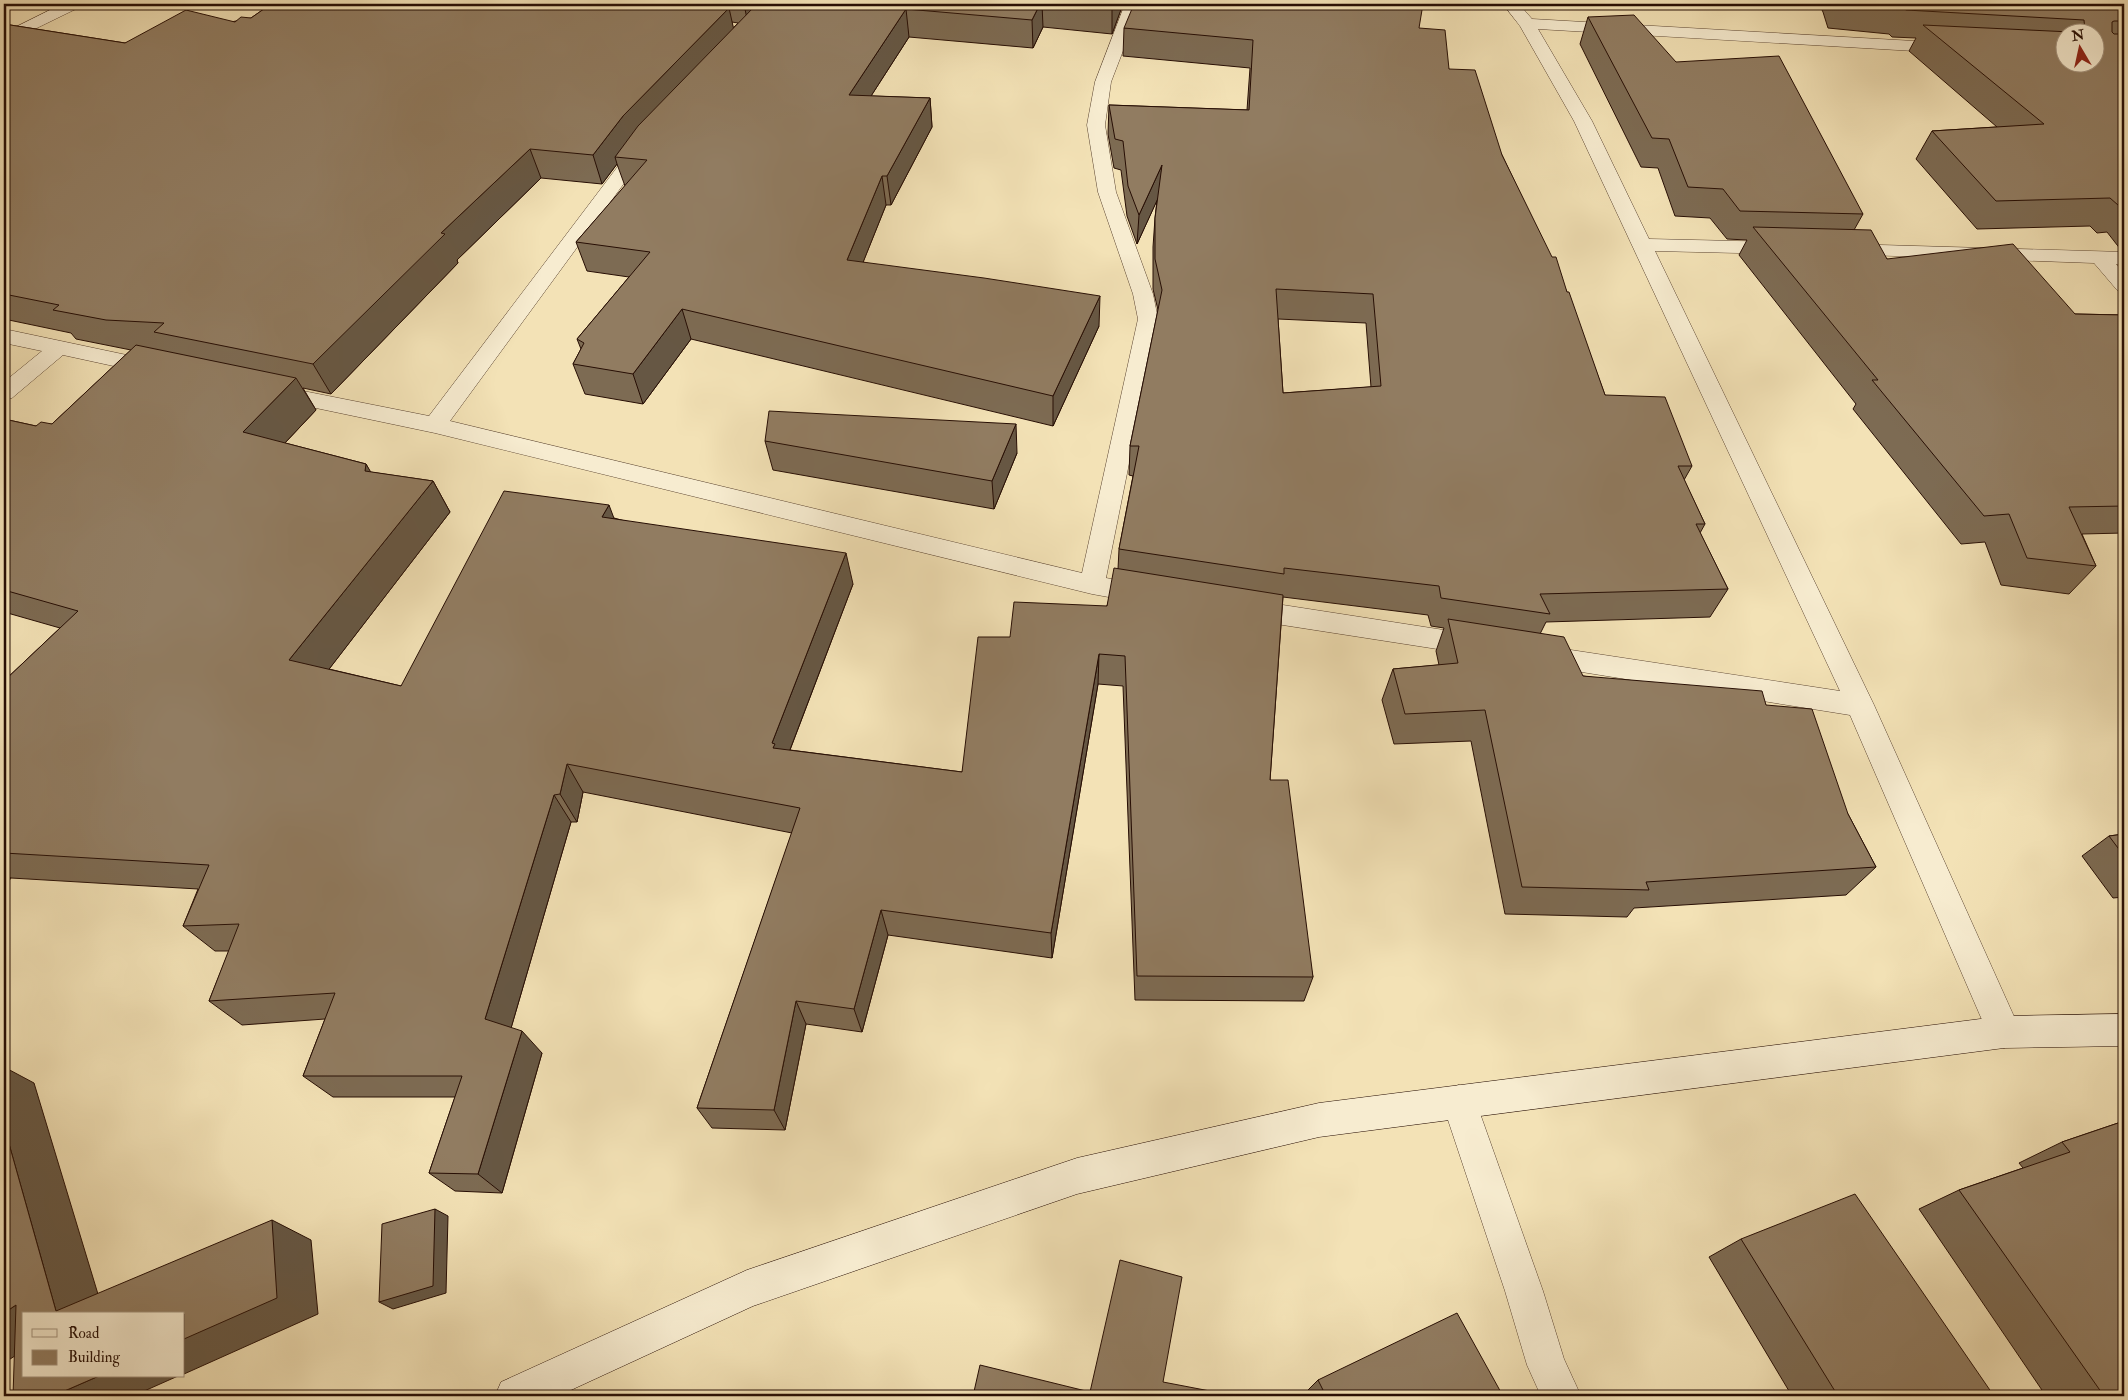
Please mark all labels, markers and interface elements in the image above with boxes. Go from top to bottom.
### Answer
north arrow [2056,22,2106,72]
text: N [2070,26,2086,45]
legend [22,1312,185,1378]
text: Road [68,1324,100,1343]
text: Building [68,1348,120,1367]

